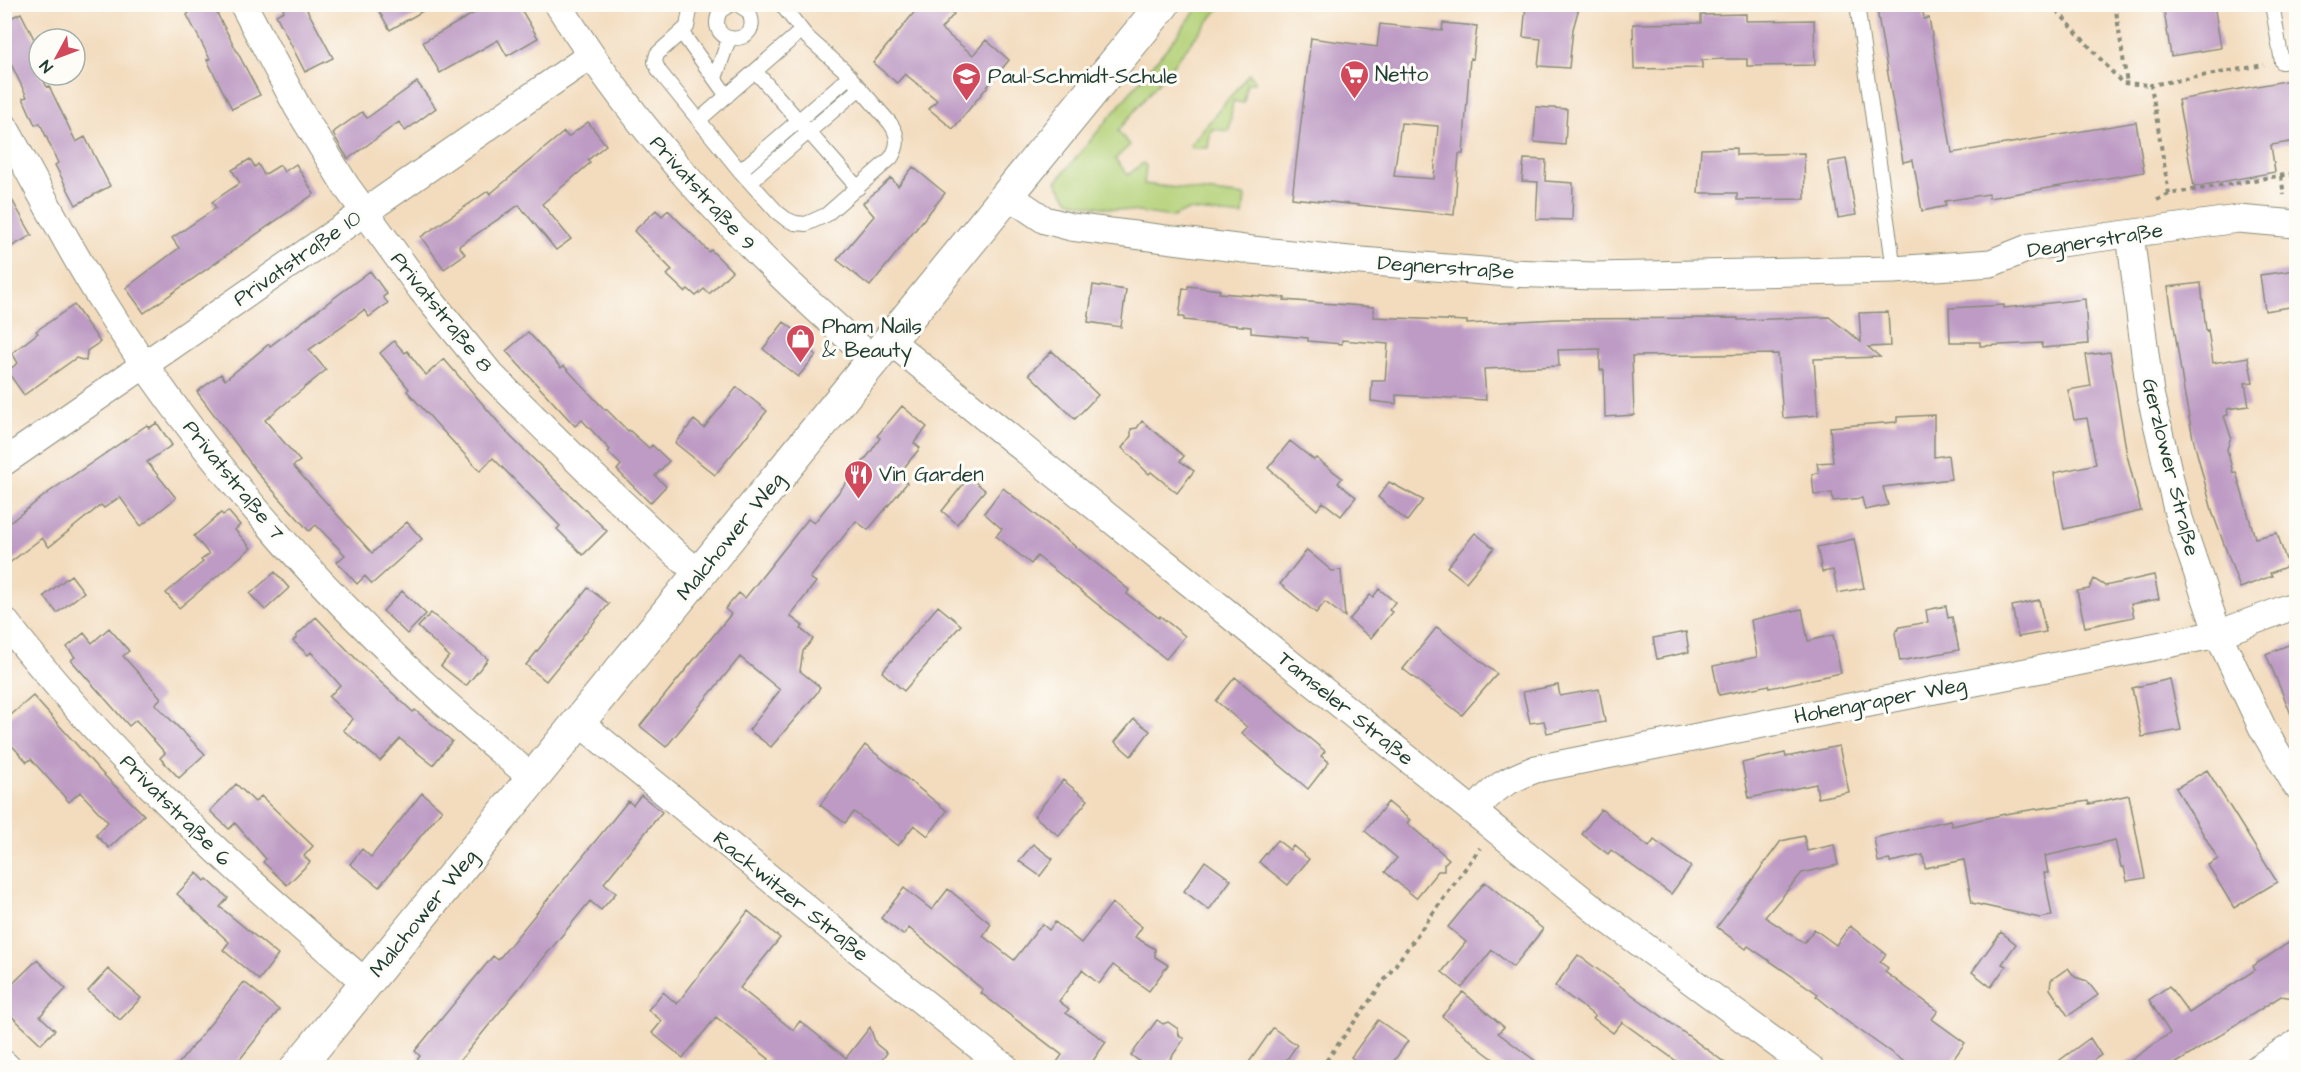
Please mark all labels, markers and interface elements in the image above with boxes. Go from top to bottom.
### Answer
north arrow [27,27,87,87]
text: N [35,55,58,77]
supermarket icon: Netto [1338,58,1370,100]
school or university icon: Paul-Schmidt-Schule [951,60,983,102]
place label: Netto [1375,60,1429,89]
place label: Paul-Schmidt-Schule [988,62,1178,91]
street label: Privatstraße 9 [643,129,762,257]
street label: Privatstraße 10 [227,203,367,313]
street label: Degnerstraße [2025,215,2165,267]
street label: Privatstraße 8 [384,246,500,379]
street label: Degnerstraße [1377,248,1515,289]
place label: Pham Nails & Beauty [822,312,922,367]
shop icon: Pham Nails & Beauty [785,322,817,364]
street label: Gerzlower Straße [2134,375,2207,559]
street label: Privatstraße 7 [176,414,291,547]
restaurant icon: Vin Garden [842,458,874,500]
place label: Vin Garden [879,460,984,489]
street label: Malchower Weg [670,466,793,608]
street label: Tamseler Straße [1272,644,1420,772]
street label: Hohengraper Weg [1791,670,1969,733]
street label: Privatstraße 6 [113,748,238,873]
street label: Rackwitzer Straße [707,824,875,968]
street label: Malchower Weg [363,843,486,985]

